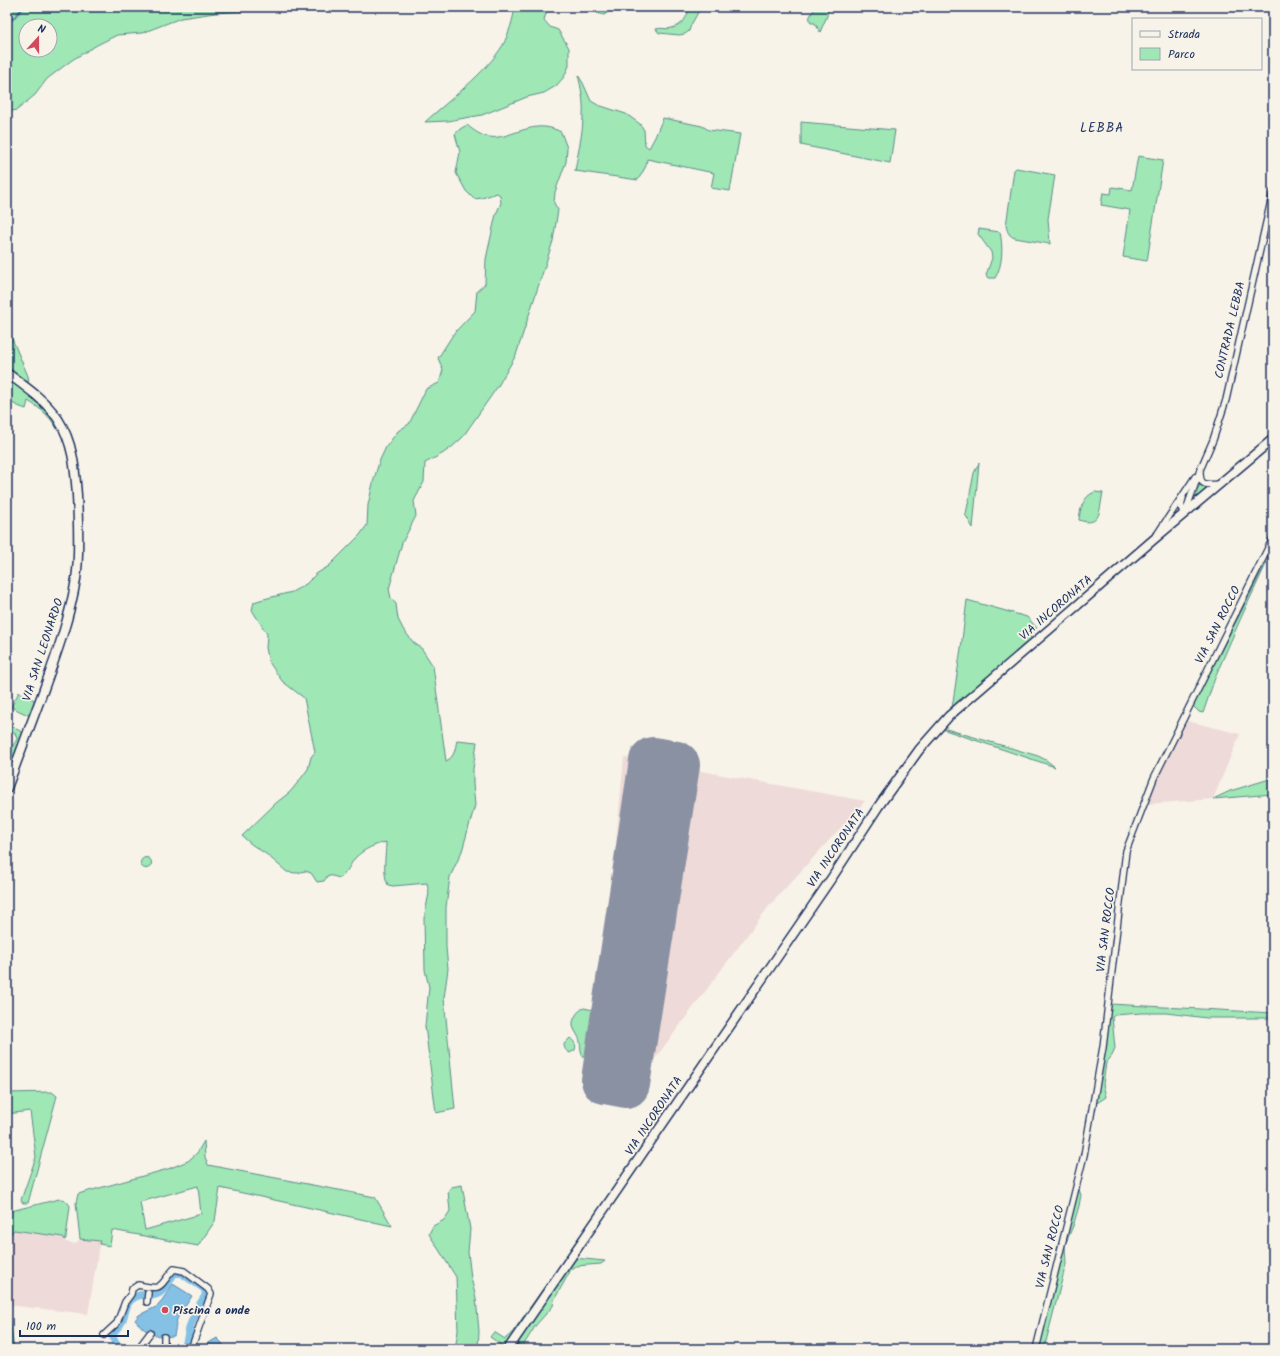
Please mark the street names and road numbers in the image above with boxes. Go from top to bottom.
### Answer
street label: CONTRADA LEBBA [1210,279,1250,381]
street label: VIA INCORONATA [1015,571,1097,645]
street label: VIA SAN ROCCO [1190,582,1246,667]
street label: VIA SAN LEONARDO [17,595,69,704]
street label: VIA INCORONATA [802,805,870,891]
street label: VIA SAN ROCCO [1091,886,1121,973]
street label: VIA INCORONATA [620,1073,688,1159]
street label: VIA SAN ROCCO [1031,1203,1070,1290]

